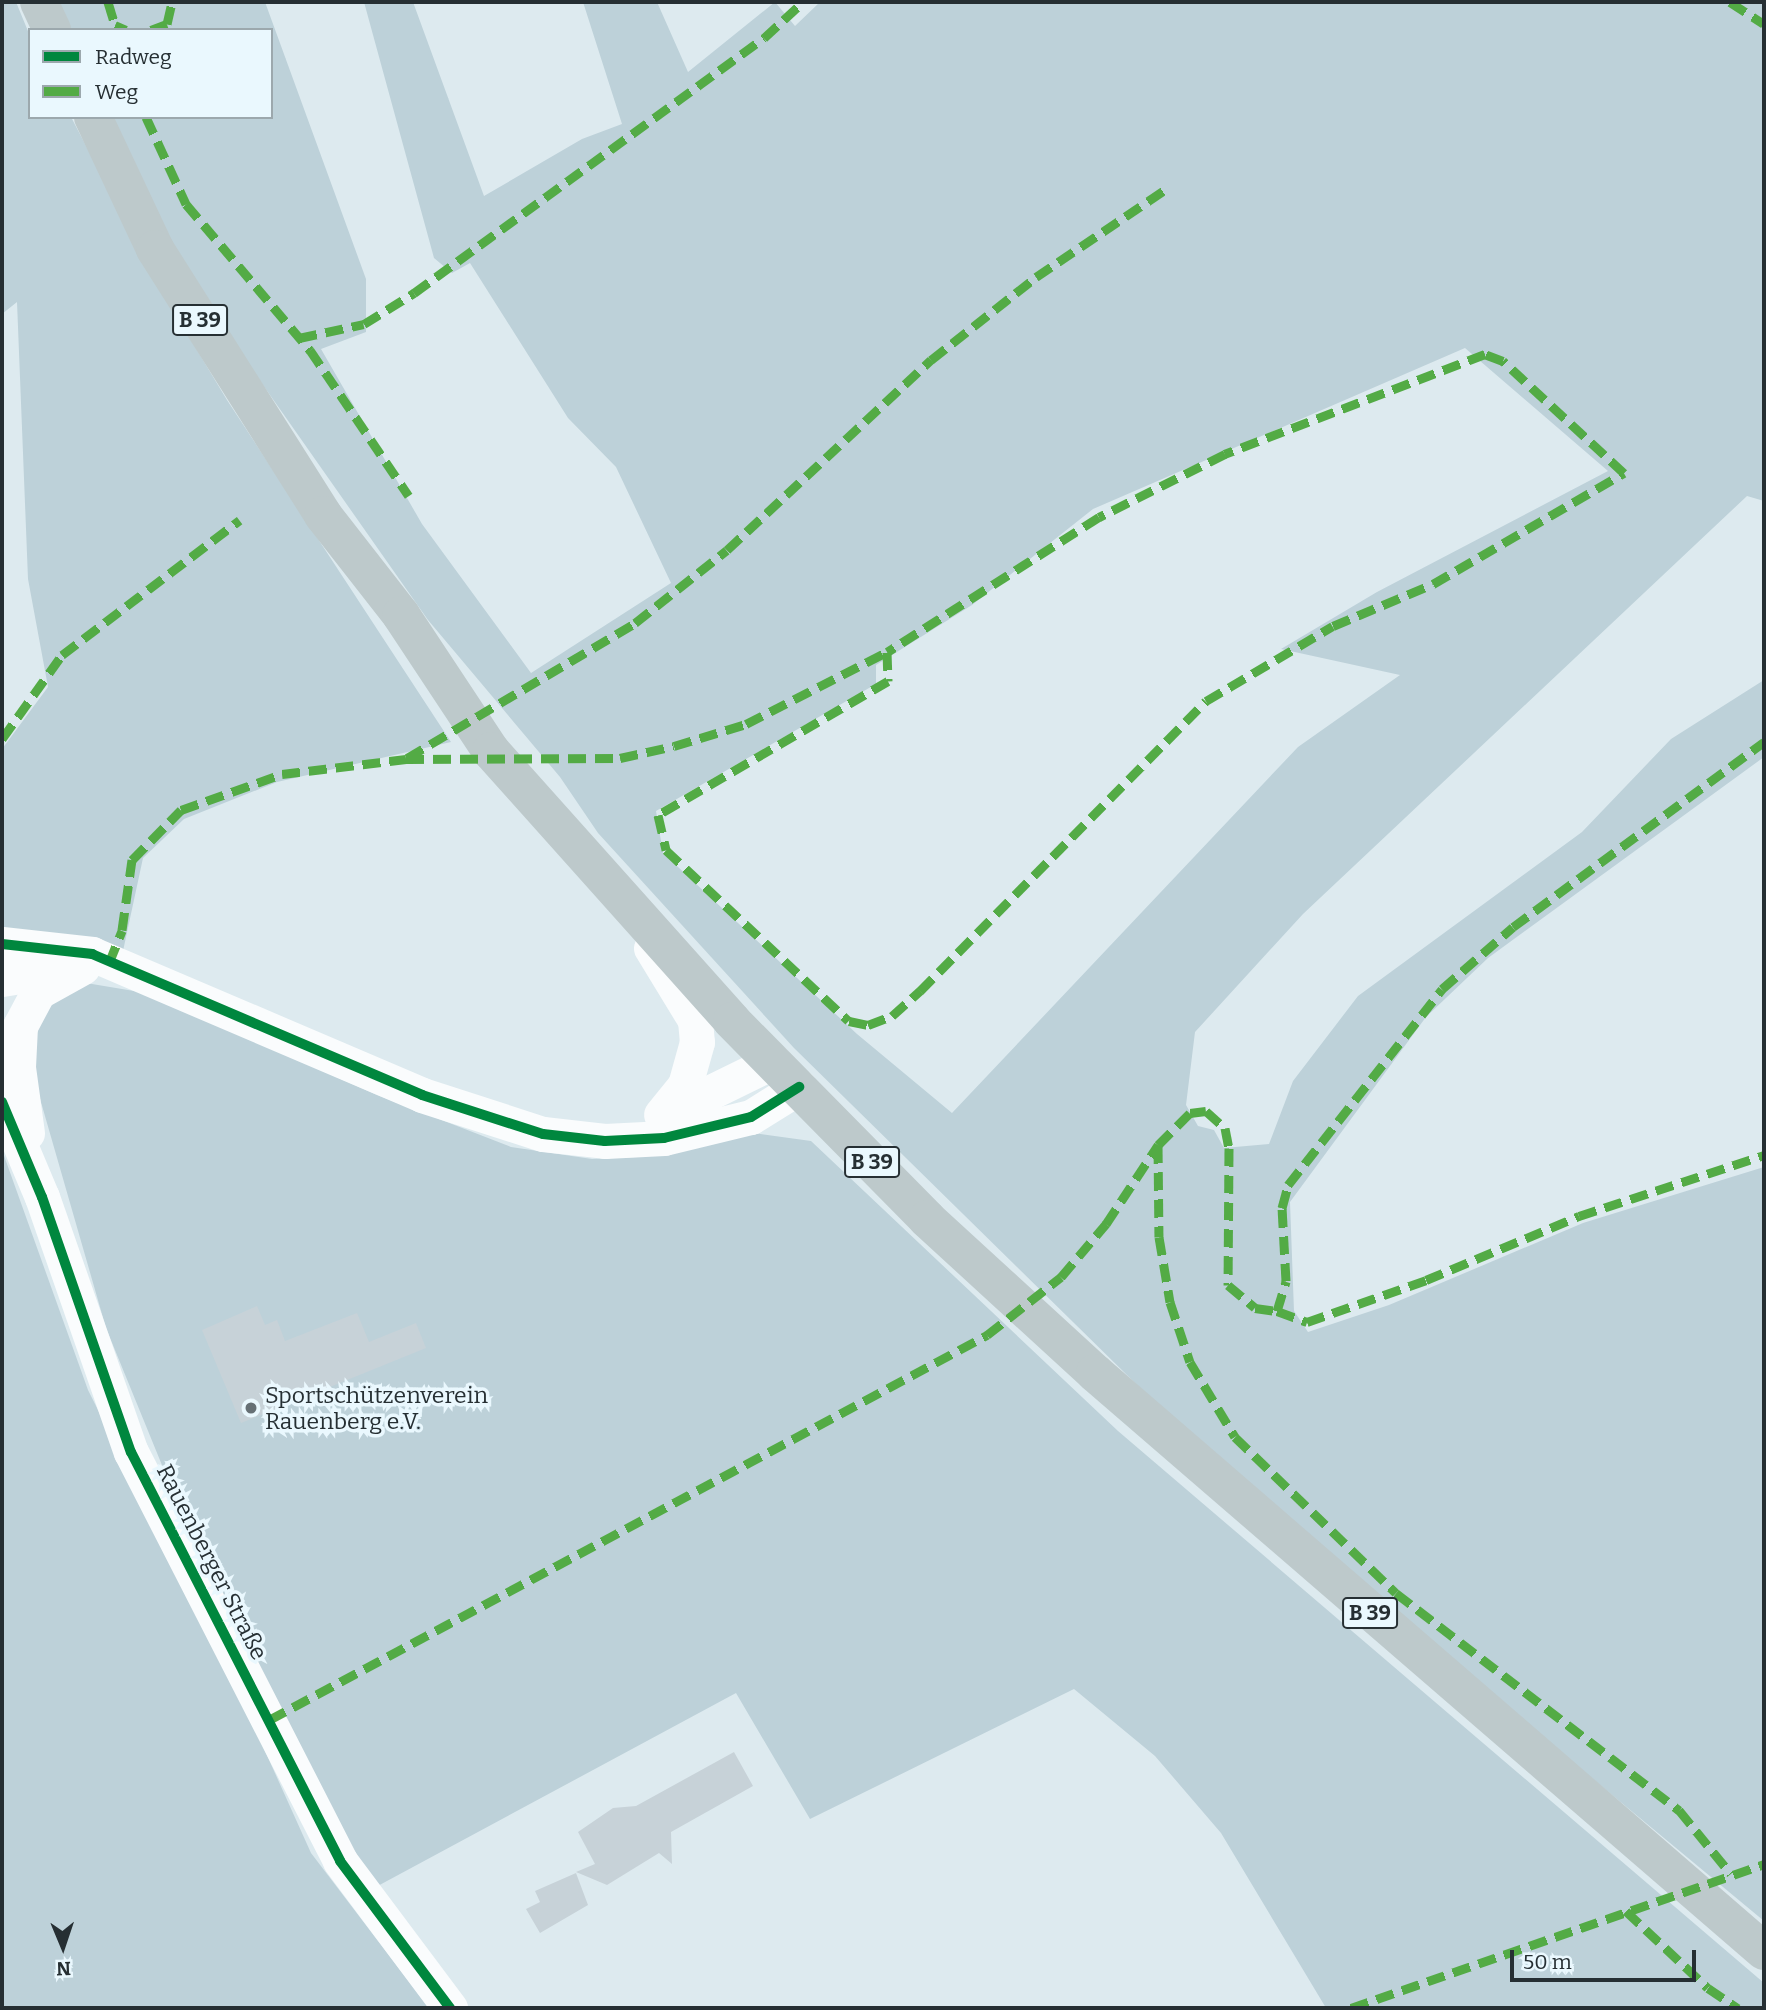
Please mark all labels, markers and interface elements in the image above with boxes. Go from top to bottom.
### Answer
legend [28,28,273,119]
text: Radweg [95,44,172,70]
text: Weg [95,79,138,105]
road number: B 39 [172,302,228,338]
road number: B 39 [844,1144,900,1180]
place label: Sportschützenverein Rauenberg e.V. [265,1381,488,1435]
marker: Sportschützenverein Rauenberg e.V. [243,1400,259,1416]
street label: Rauenberger Straße [151,1460,273,1664]
road number: B 39 [1342,1596,1398,1630]
north arrow [28,1912,98,1982]
scale bar [1514,1937,1700,1981]
text: 50 m [1523,1949,1572,1975]
text: N [56,1957,71,1980]

